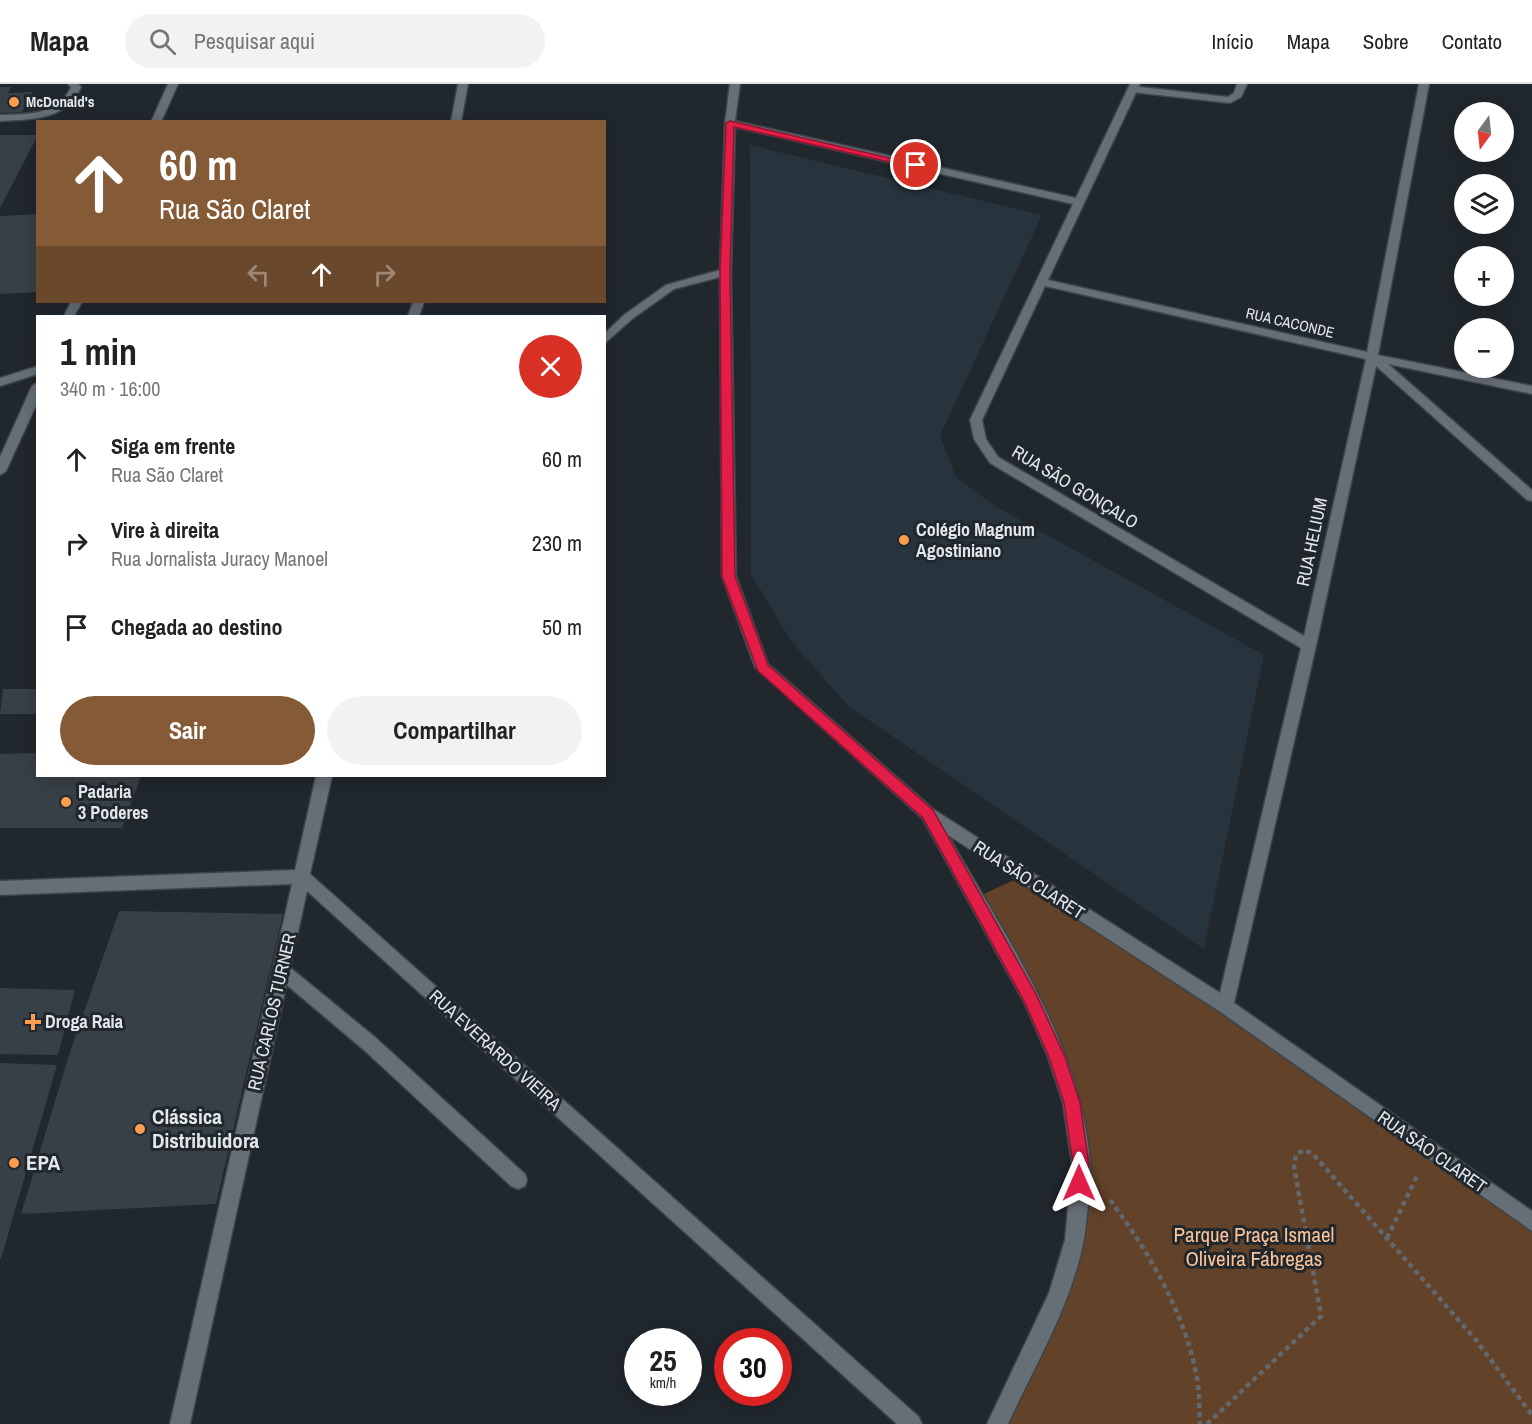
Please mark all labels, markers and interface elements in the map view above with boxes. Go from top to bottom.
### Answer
search box [125,14,545,68]
text: Mapa [30,22,89,60]
icon: search [146,25,179,58]
text: Pesquisar aqui [194,26,315,56]
text: Início [1212,27,1254,56]
text: Mapa [1287,27,1330,56]
text: Sobre [1363,27,1409,56]
text: Contato [1442,27,1502,56]
place label: McDonald's [26,91,95,112]
marker: McDonald's [7,95,21,109]
north arrow [1454,102,1514,162]
map controls [1454,102,1514,378]
text: 60 m [159,137,238,193]
pin [890,139,941,190]
icon: ahead [60,144,138,222]
icon: arrive [899,148,932,181]
button: layers [1454,174,1514,234]
text: Rua São Claret [159,191,310,227]
button: + [1454,246,1514,306]
icon: left [242,258,275,291]
icon: ahead [305,258,338,291]
icon: right [368,258,401,291]
street label: RUA CACONDE [1244,302,1336,343]
button: − [1454,318,1514,378]
text: 1 min [60,328,137,376]
button: close [519,335,582,398]
text: 340 m · 16:00 [60,375,160,402]
text: Siga em frente [111,431,235,461]
street label: RUA SÃO GONÇALO [1007,439,1143,534]
icon: ahead [60,443,93,476]
text: 60 m [542,444,582,474]
text: Rua São Claret [111,461,223,488]
street label: RUA HELIUM [1290,495,1333,589]
text: Vire à direita [111,515,219,545]
place label: Colégio Magnum Agostiniano [916,517,1035,563]
icon: right [60,527,93,560]
text: 230 m [532,528,582,558]
marker: Colégio Magnum Agostiniano [897,533,911,547]
text: Rua Jornalista Juracy Manoel [111,545,328,572]
icon: arrive [60,611,93,644]
text: Chegada ao destino [111,612,282,642]
text: 50 m [542,612,582,642]
button: Sair [60,696,315,765]
button: Compartilhar [327,696,582,765]
place label: Padaria 3 Poderes [78,779,149,825]
marker: Padaria 3 Poderes [59,795,73,809]
street label: RUA SÃO CLARET [969,834,1090,925]
street label: RUA CARLOS TURNER [241,931,302,1093]
street label: RUA EVERARDO VIEIRA [424,984,567,1116]
place label: Droga Raia [45,1009,124,1034]
marker: Droga Raia [26,1015,40,1029]
place label: Clássica Distribuidora [152,1102,260,1155]
street label: RUA SÃO CLARET [1373,1105,1492,1199]
marker: Clássica Distribuidora [133,1122,147,1136]
place label: EPA [26,1148,61,1177]
position arrow [1047,1151,1111,1215]
marker: EPA [7,1156,21,1170]
park label: Parque Praça Ismael Oliveira Fábregas [1174,1220,1334,1273]
speed limit sign: 30 [714,1328,792,1406]
text: 25 [649,1340,677,1380]
text: km/h [650,1372,676,1393]

